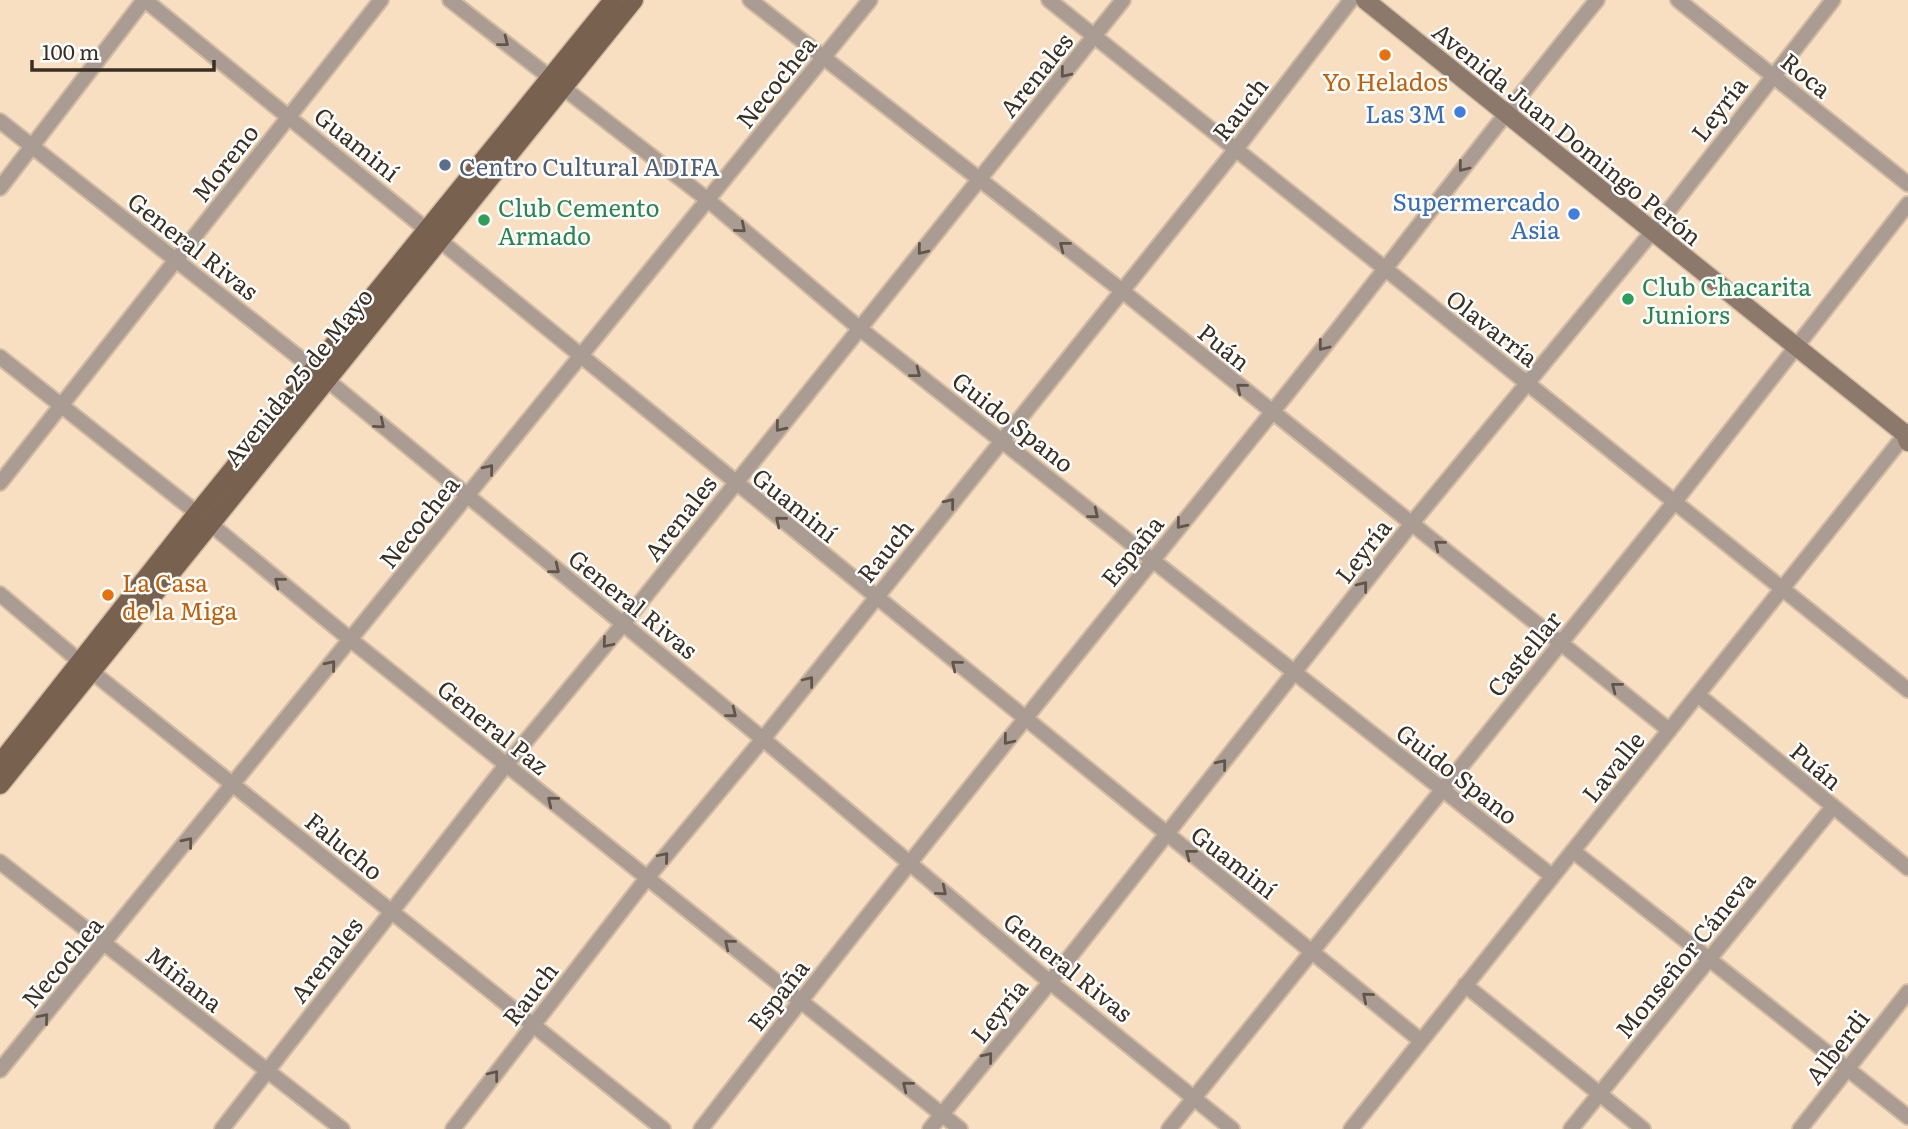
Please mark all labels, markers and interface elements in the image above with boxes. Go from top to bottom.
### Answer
street label: Avenida Juan Domingo Perón [1426,13,1710,253]
street label: Arenales [990,24,1080,124]
street label: Necochea [727,27,823,135]
scale bar [32,28,214,72]
one-way arrow [496,33,509,46]
text: 100 m [42,35,99,66]
street label: Roca [1774,43,1840,105]
marker: Yo Helados [1377,47,1393,63]
place label: Yo Helados [1322,63,1448,98]
one-way arrow [1061,64,1073,77]
street label: Leyría [1682,68,1754,148]
street label: Rauch [1203,69,1275,147]
place label: Las 3M [1365,95,1446,130]
street label: Guaminí [308,98,408,188]
marker: Las 3M [1452,104,1468,120]
street label: Moreno [182,116,266,208]
place label: Centro Cultural ADIFA [459,148,720,183]
marker: Centro Cultural ADIFA [437,157,453,173]
one-way arrow [1458,159,1471,171]
street label: General Rivas [121,183,267,307]
place label: Supermercado Asia [1393,183,1560,246]
place label: Club Cemento Armado [498,189,659,252]
marker: Supermercado Asia [1566,206,1582,222]
marker: Club Cemento Armado [476,212,492,228]
one-way arrow [732,220,745,232]
one-way arrow [918,241,930,254]
one-way arrow [1059,242,1071,255]
place label: Club Chacarita Juniors [1642,268,1811,331]
street label: Avenida 25 de Mayo [214,279,380,473]
street label: Olavarría [1440,280,1546,374]
marker: Club Chacarita Juniors [1620,291,1636,307]
street label: Puán [1191,314,1259,378]
one-way arrow [1319,339,1332,351]
street label: Guido Spano [946,362,1082,480]
one-way arrow [909,364,921,377]
one-way arrow [1237,384,1249,397]
one-way arrow [371,416,384,428]
one-way arrow [776,419,788,432]
street label: Guaminí [746,459,846,549]
one-way arrow [481,464,493,477]
street label: Necochea [370,467,466,575]
street label: Arenales [634,467,724,567]
one-way arrow [942,498,954,511]
one-way arrow [1086,506,1099,518]
street label: España [1091,507,1171,593]
street label: Leyría [1326,510,1398,590]
street label: Rauch [848,511,920,589]
one-way arrow [1177,515,1189,528]
one-way arrow [775,516,787,529]
street label: General Rivas [562,540,706,666]
one-way arrow [1434,540,1446,553]
one-way arrow [548,560,560,573]
place label: La Casa de la Miga [122,564,237,627]
one-way arrow [275,577,287,590]
one-way arrow [1355,581,1368,594]
marker: La Casa de la Miga [100,587,116,603]
street label: Castellar [1477,602,1569,704]
one-way arrow [603,635,615,648]
one-way arrow [322,660,335,672]
one-way arrow [952,660,964,673]
street label: General Paz [431,670,557,782]
one-way arrow [800,676,813,689]
one-way arrow [1611,683,1624,696]
one-way arrow [724,704,736,717]
street label: Guido Spano [1390,714,1526,832]
street label: Lavalle [1572,723,1652,809]
one-way arrow [1004,731,1016,744]
street label: Puán [1783,733,1851,797]
one-way arrow [1213,760,1226,772]
one-way arrow [547,797,559,810]
street label: Falucho [299,803,391,887]
street label: Guaminí [1184,816,1286,906]
one-way arrow [179,837,192,849]
one-way arrow [1185,850,1197,863]
one-way arrow [656,852,668,865]
street label: Monseñor Cáneva [1606,863,1762,1045]
one-way arrow [934,883,947,895]
street label: General Rivas [997,903,1141,1029]
street label: Necochea [12,908,110,1014]
street label: Arenales [280,909,370,1009]
street label: Miñana [139,937,231,1019]
one-way arrow [725,940,738,952]
street label: España [738,951,816,1037]
street label: Rauch [493,954,565,1032]
street label: Leyría [961,970,1035,1050]
one-way arrow [1363,993,1376,1005]
street label: Alberdi [1796,1001,1876,1091]
one-way arrow [35,1013,48,1026]
one-way arrow [980,1052,993,1065]
one-way arrow [486,1070,499,1083]
one-way arrow [902,1082,914,1095]

